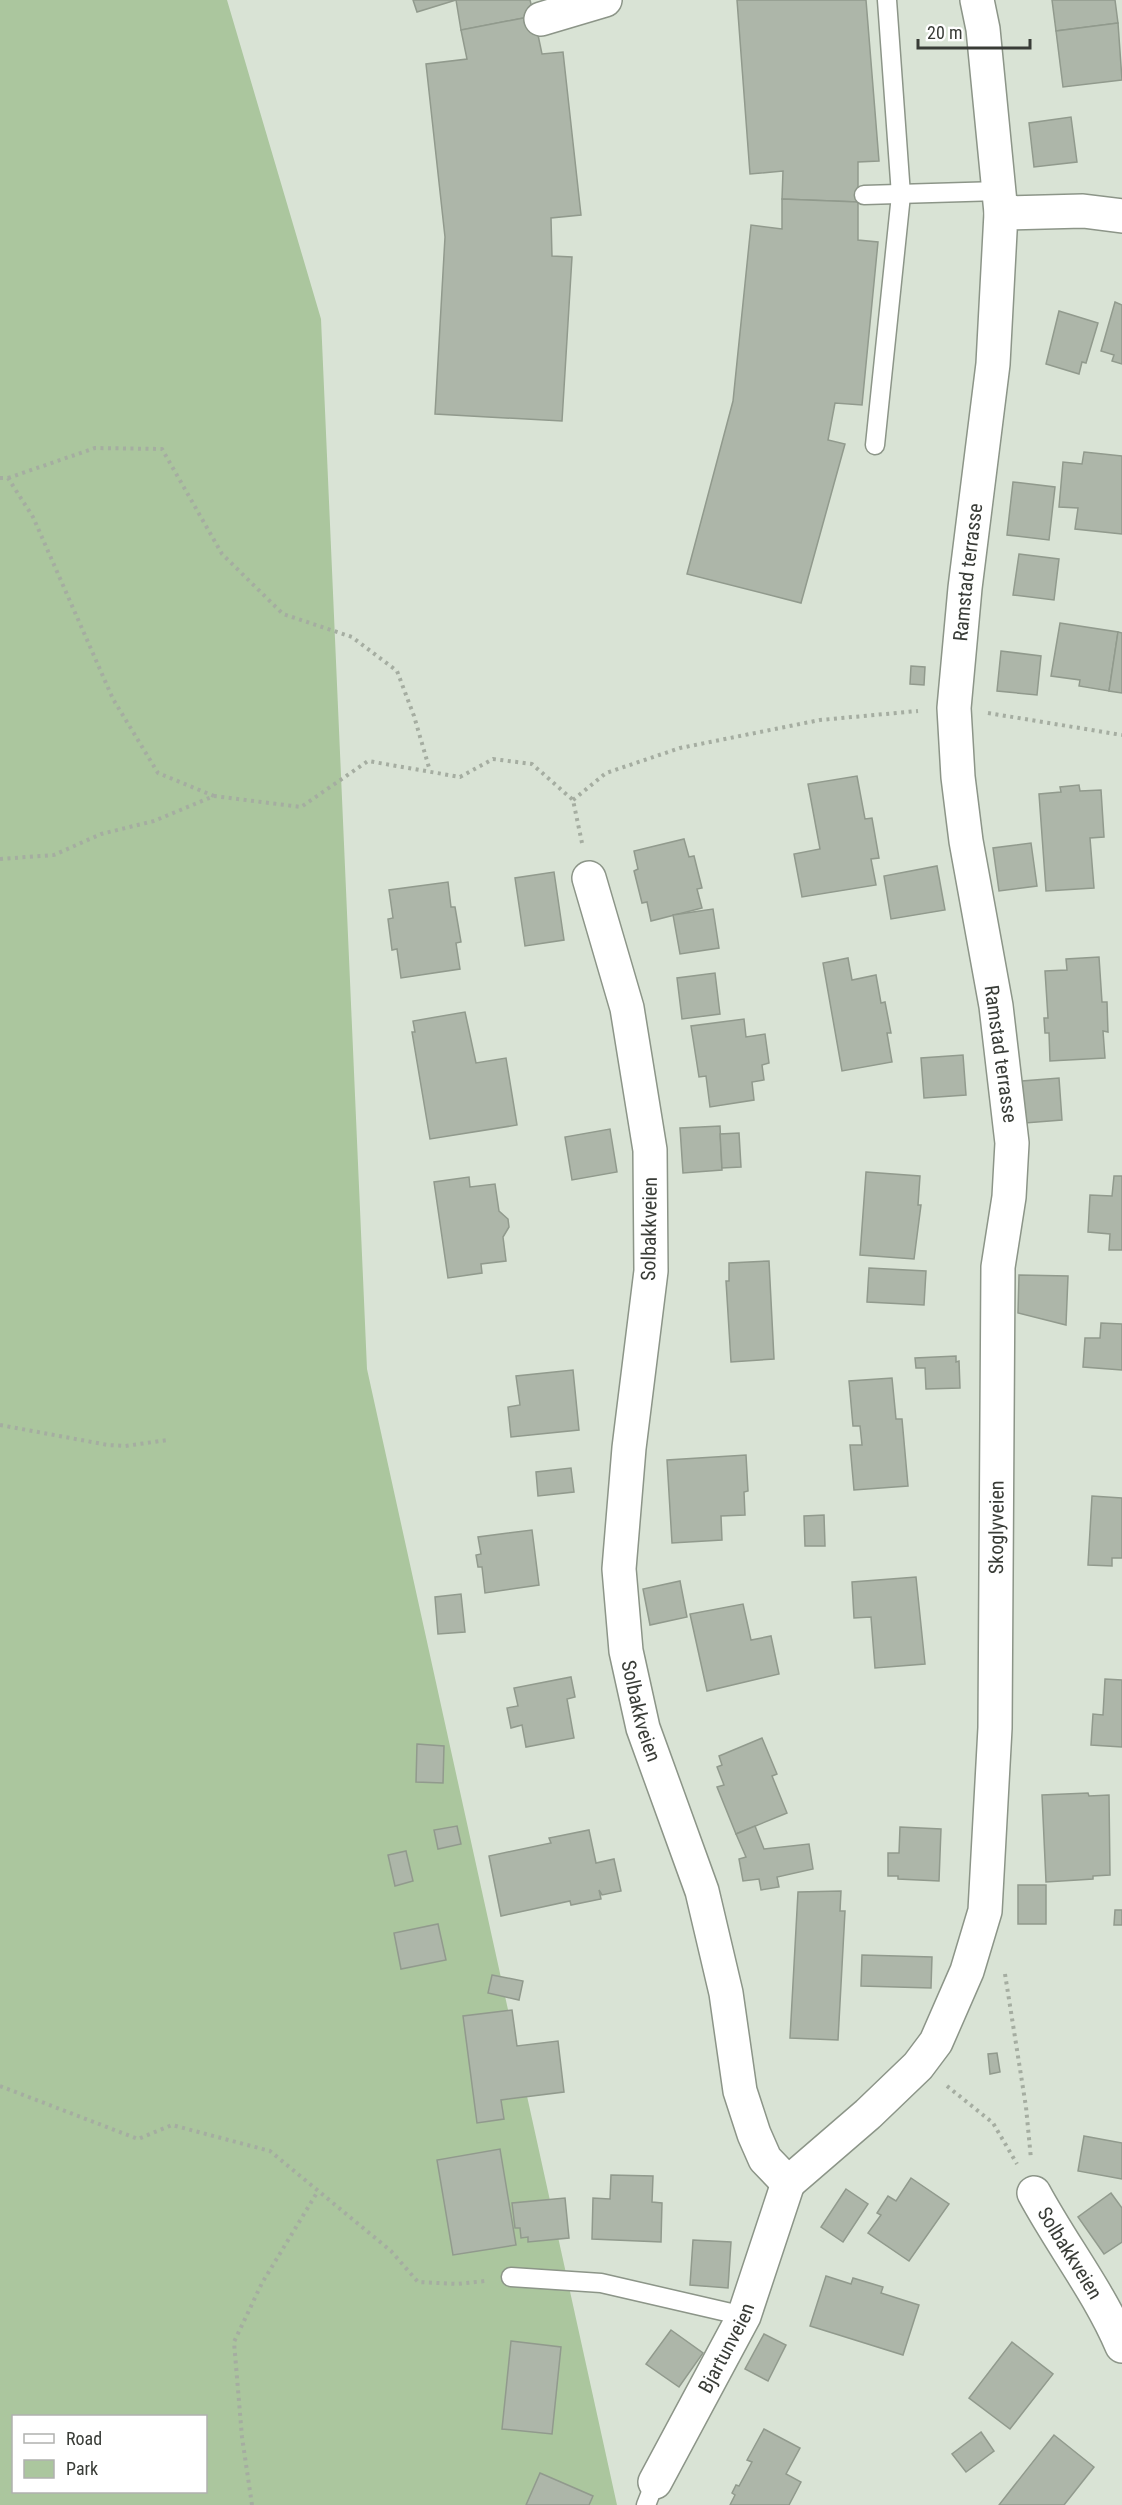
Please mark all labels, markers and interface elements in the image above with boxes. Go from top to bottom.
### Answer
scale bar [918,12,1030,50]
text: 20 m [927,22,962,43]
street label: Ramstad terrasse [948,502,987,642]
street label: Ramstad terrasse [979,984,1023,1124]
street label: Solbakkveien [636,1177,662,1281]
street label: Skoglyveien [984,1480,1009,1574]
street label: Solbakkveien [616,1658,666,1765]
street label: Solbakkveien [1032,2203,1108,2303]
street label: Bjartunveien [693,2300,759,2397]
legend [12,2415,207,2493]
text: Road [66,2428,102,2449]
text: Park [66,2458,98,2479]

